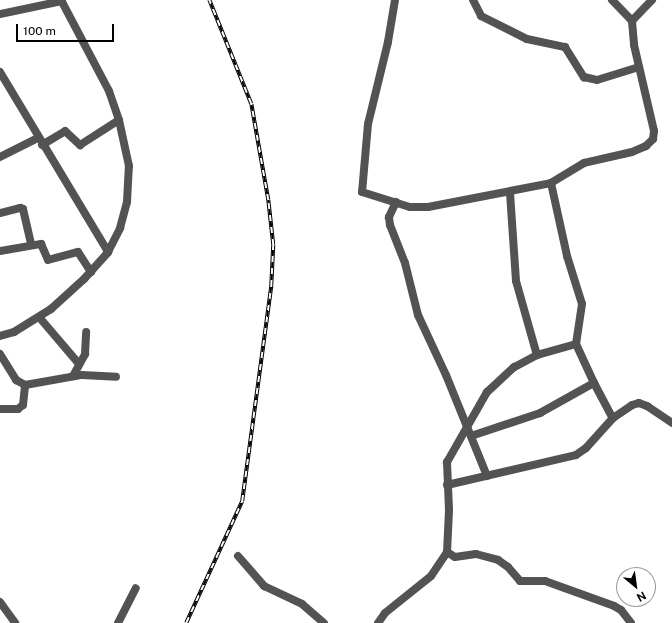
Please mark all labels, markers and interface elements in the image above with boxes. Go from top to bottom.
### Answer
scale bar [18,16,116,42]
text: 100 m [23,24,56,38]
north arrow [616,567,656,607]
text: N [635,589,648,604]

